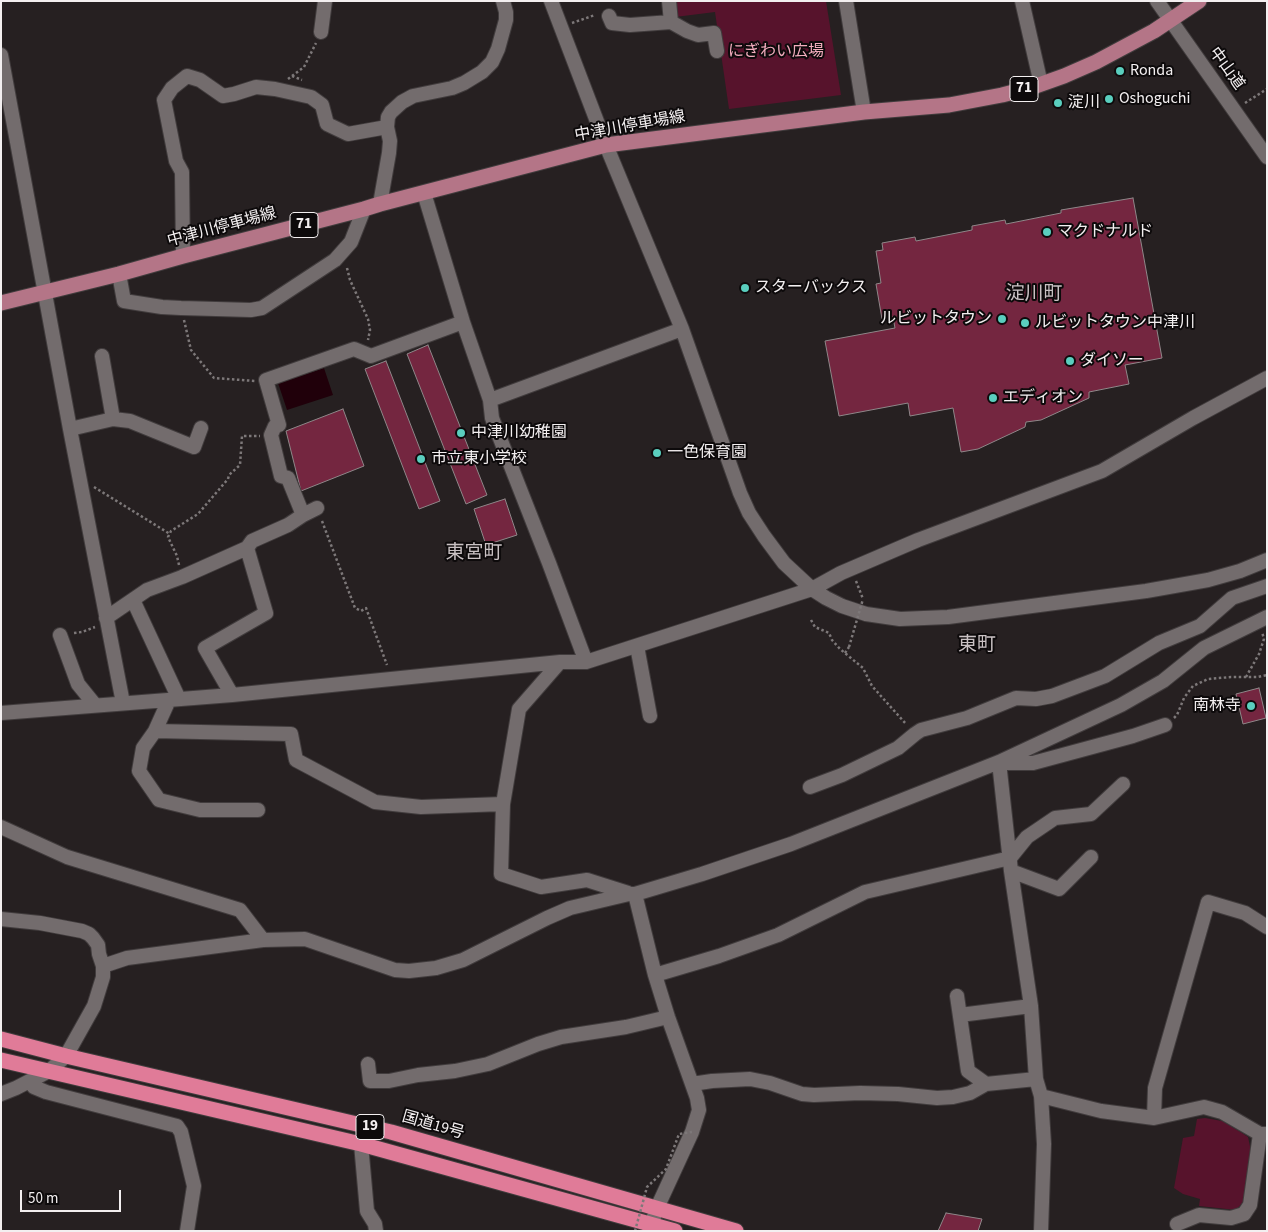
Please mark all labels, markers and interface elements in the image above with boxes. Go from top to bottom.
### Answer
park label: にぎわい広場 [728,42,824,62]
street label: 中山道 [1204,44,1248,94]
place label: Ronda [1130,61,1173,81]
marker: Ronda [1114,65,1126,77]
road number: 71 [1010,76,1038,102]
place label: Oshoguchi [1119,89,1190,109]
place label: 淀川 [1068,93,1100,113]
marker: Oshoguchi [1103,93,1115,105]
marker: 淀川 [1052,97,1064,109]
street label: 中津川停車場線 [573,108,687,146]
street label: 中津川停車場線 [165,204,279,252]
road number: 71 [290,212,318,238]
place label: マクドナルド [1057,222,1153,242]
marker: マクドナルド [1041,226,1053,238]
place label: スターバックス [755,278,867,298]
marker: スターバックス [739,282,751,294]
district label: 淀川町 [1006,284,1062,306]
place label: ルビットタウン [880,309,992,329]
marker: ルビットタウン [996,313,1008,325]
place label: ルビットタウン中津川 [1035,313,1195,333]
marker: ルビットタウン中津川 [1019,317,1031,329]
place label: ダイソー [1080,351,1144,371]
marker: ダイソー [1064,355,1076,367]
place label: エディオン [1003,388,1083,408]
marker: エディオン [987,392,999,404]
place label: 中津川幼稚園 [471,423,567,443]
marker: 中津川幼稚園 [455,427,467,439]
place label: 一色保育園 [667,443,747,463]
marker: 一色保育園 [651,447,663,459]
place label: 市立東小学校 [431,449,527,469]
marker: 市立東小学校 [415,453,427,465]
district label: 東宮町 [446,543,502,565]
district label: 東町 [958,635,996,657]
place label: 南林寺 [1193,696,1241,716]
marker: 南林寺 [1245,700,1257,712]
street label: 国道19号 [400,1108,466,1144]
road number: 19 [356,1114,384,1140]
scale bar [22,1180,124,1212]
text: 50 m [28,1188,58,1209]

